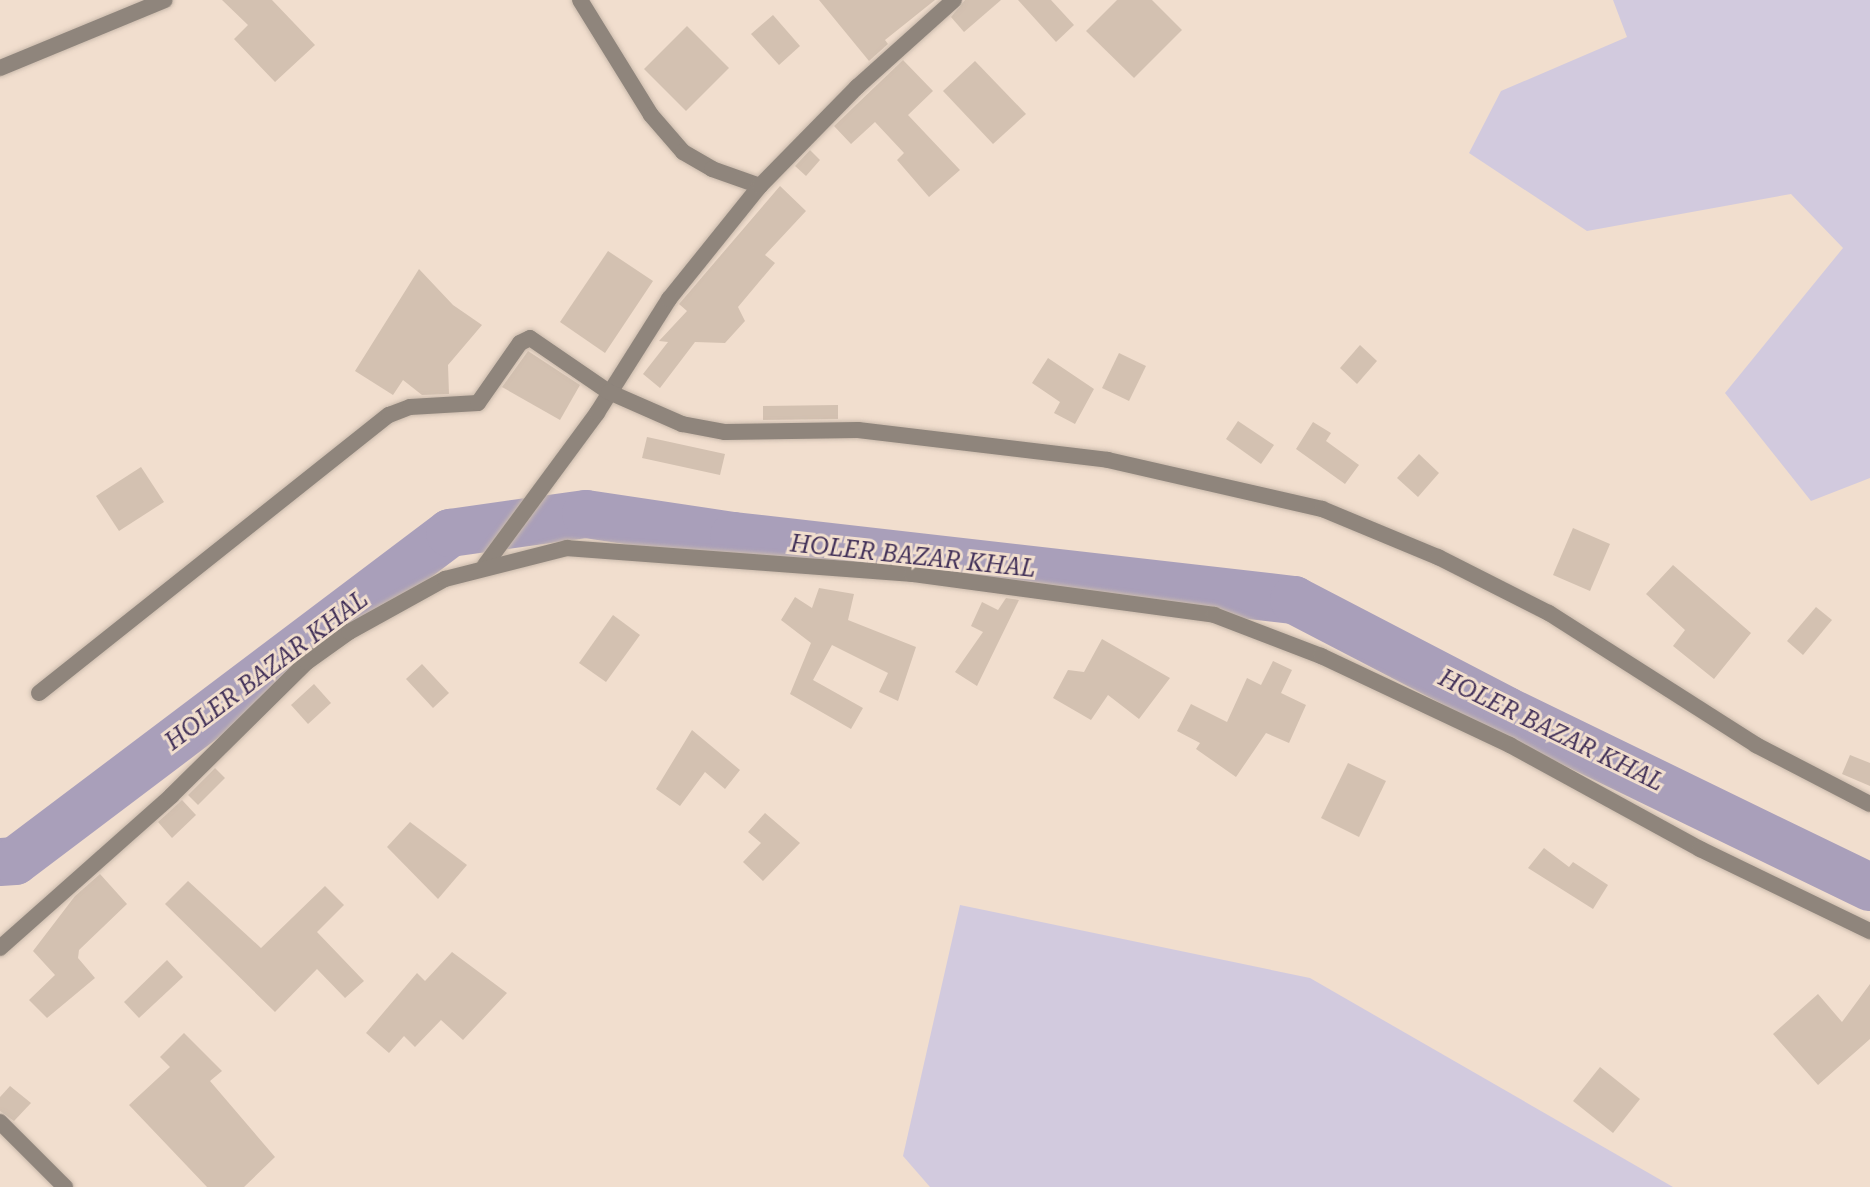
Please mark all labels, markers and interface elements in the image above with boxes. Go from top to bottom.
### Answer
water label: HOLER BAZAR KHAL [789,530,1037,584]
water label: HOLER BAZAR KHAL [160,585,374,757]
water label: HOLER BAZAR KHAL [1434,664,1668,798]

